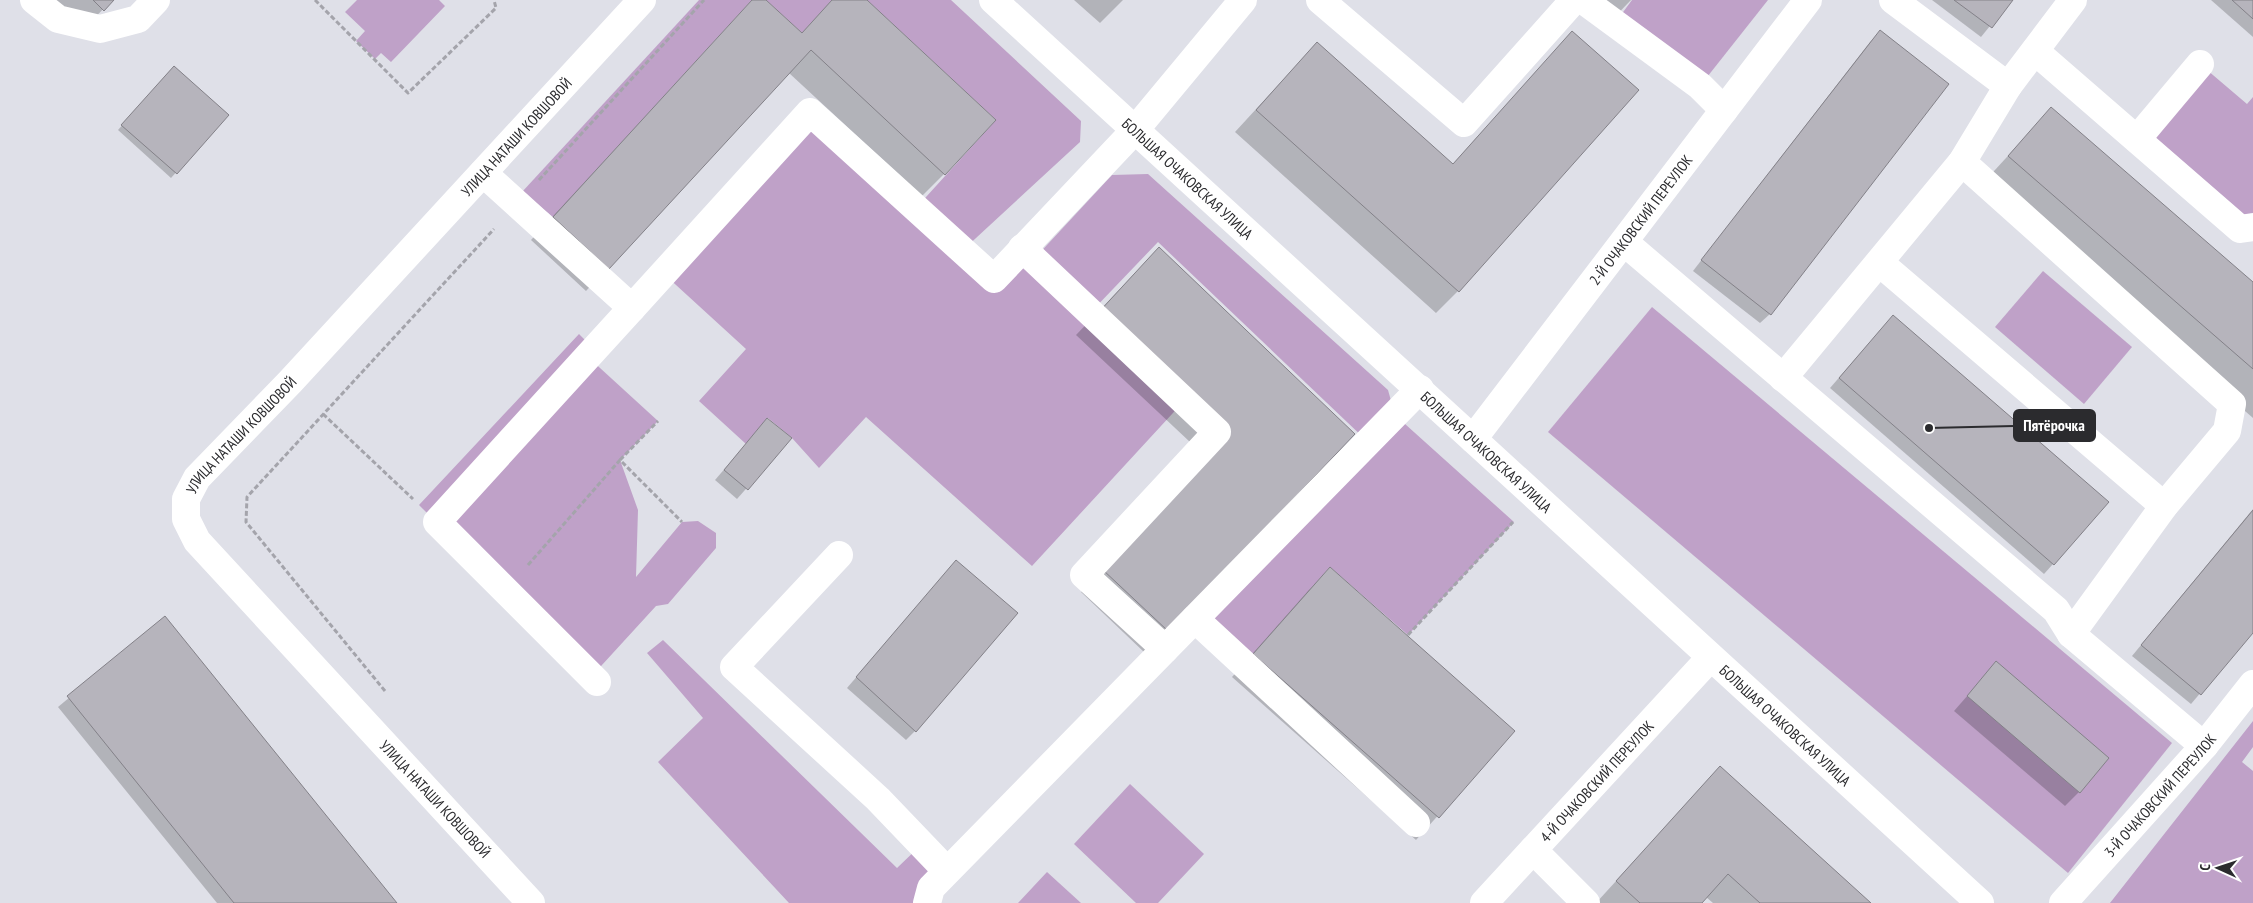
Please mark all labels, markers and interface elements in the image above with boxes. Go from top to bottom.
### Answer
street label: УЛИЦА НАТАШИ КОВШОВОЙ [457,74,575,200]
street label: БОЛЬШАЯ ОЧАКОВСКАЯ УЛИЦА [1118,114,1258,244]
street label: 2-Й ОЧАКОВСКИЙ ПЕРЕУЛОК [1585,150,1697,288]
street label: УЛИЦА НАТАШИ КОВШОВОЙ [181,372,300,497]
street label: БОЛЬШАЯ ОЧАКОВСКАЯ УЛИЦА [1417,387,1557,517]
callout: Пятёрочка [2014,410,2095,441]
text: Пятёрочка [2023,415,2085,435]
street label: БОЛЬШАЯ ОЧАКОВСКАЯ УЛИЦА [1716,660,1856,790]
street label: 4-Й ОЧАКОВСКИЙ ПЕРЕУЛОК [1536,716,1658,846]
street label: 3-Й ОЧАКОВСКИЙ ПЕРЕУЛОК [2100,729,2220,861]
street label: УЛИЦА НАТАШИ КОВШОВОЙ [376,736,494,862]
north arrow [2193,843,2243,893]
text: С [2196,863,2214,871]

